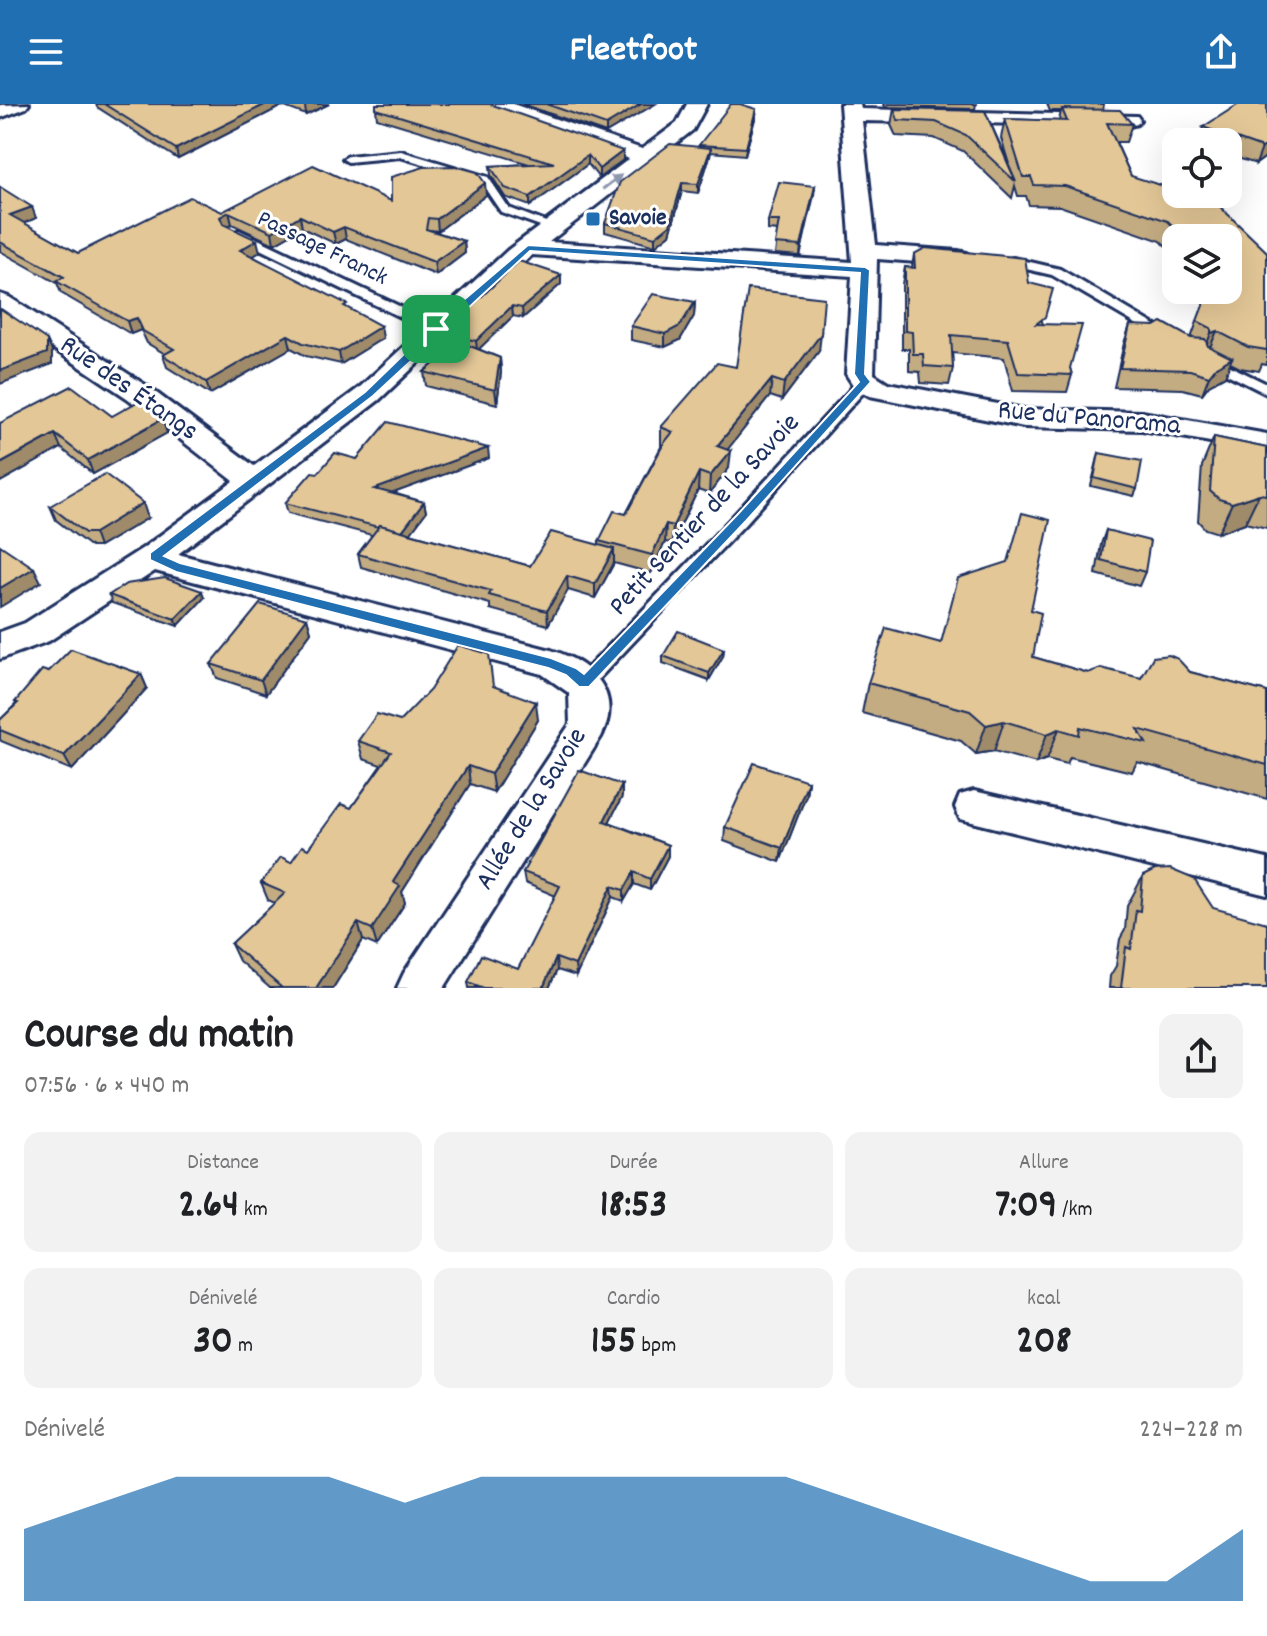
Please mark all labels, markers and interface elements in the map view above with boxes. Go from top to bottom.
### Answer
text: Fleetfoot [570,26,697,78]
icon: menu [24,30,68,74]
icon: share [1199,30,1243,74]
map controls [1162,128,1242,304]
button: locate [1162,128,1242,208]
one-way arrow [601,175,622,191]
place label: Savoie [609,202,667,236]
street label: Passage Franck [251,203,393,295]
marker: Savoie [584,210,602,228]
button: layers [1162,224,1242,304]
pin [402,295,470,363]
icon: arrive [414,307,458,351]
street label: Rue des Étangs [50,327,206,453]
street label: Rue du Panorama [996,392,1183,448]
street label: Petit Sentier de la Savoie [601,406,811,626]
street label: Allée de la Savoie [467,721,599,899]
text: Course du matin [24,1006,294,1069]
button: share [1159,1014,1243,1098]
text: 07:56 · 6 × 440 m [24,1068,189,1105]
text: Distance [187,1148,259,1179]
text: Durée [609,1148,658,1179]
text: Allure [1019,1148,1069,1179]
text: 2.64 [178,1179,239,1236]
text: 18:53 [600,1179,667,1236]
text: 7:09 [995,1179,1057,1236]
text: km [239,1195,268,1226]
text: /km [1057,1195,1093,1226]
text: Dénivelé [189,1284,257,1315]
text: Cardio [607,1284,660,1315]
text: kcal [1027,1284,1061,1315]
text: 30 [193,1315,233,1372]
text: 155 [591,1315,636,1372]
text: 208 [1016,1315,1071,1372]
text: m [233,1331,253,1362]
text: bpm [636,1331,676,1362]
text: Dénivelé [24,1412,105,1449]
text: 224–228 m [1140,1412,1243,1449]

